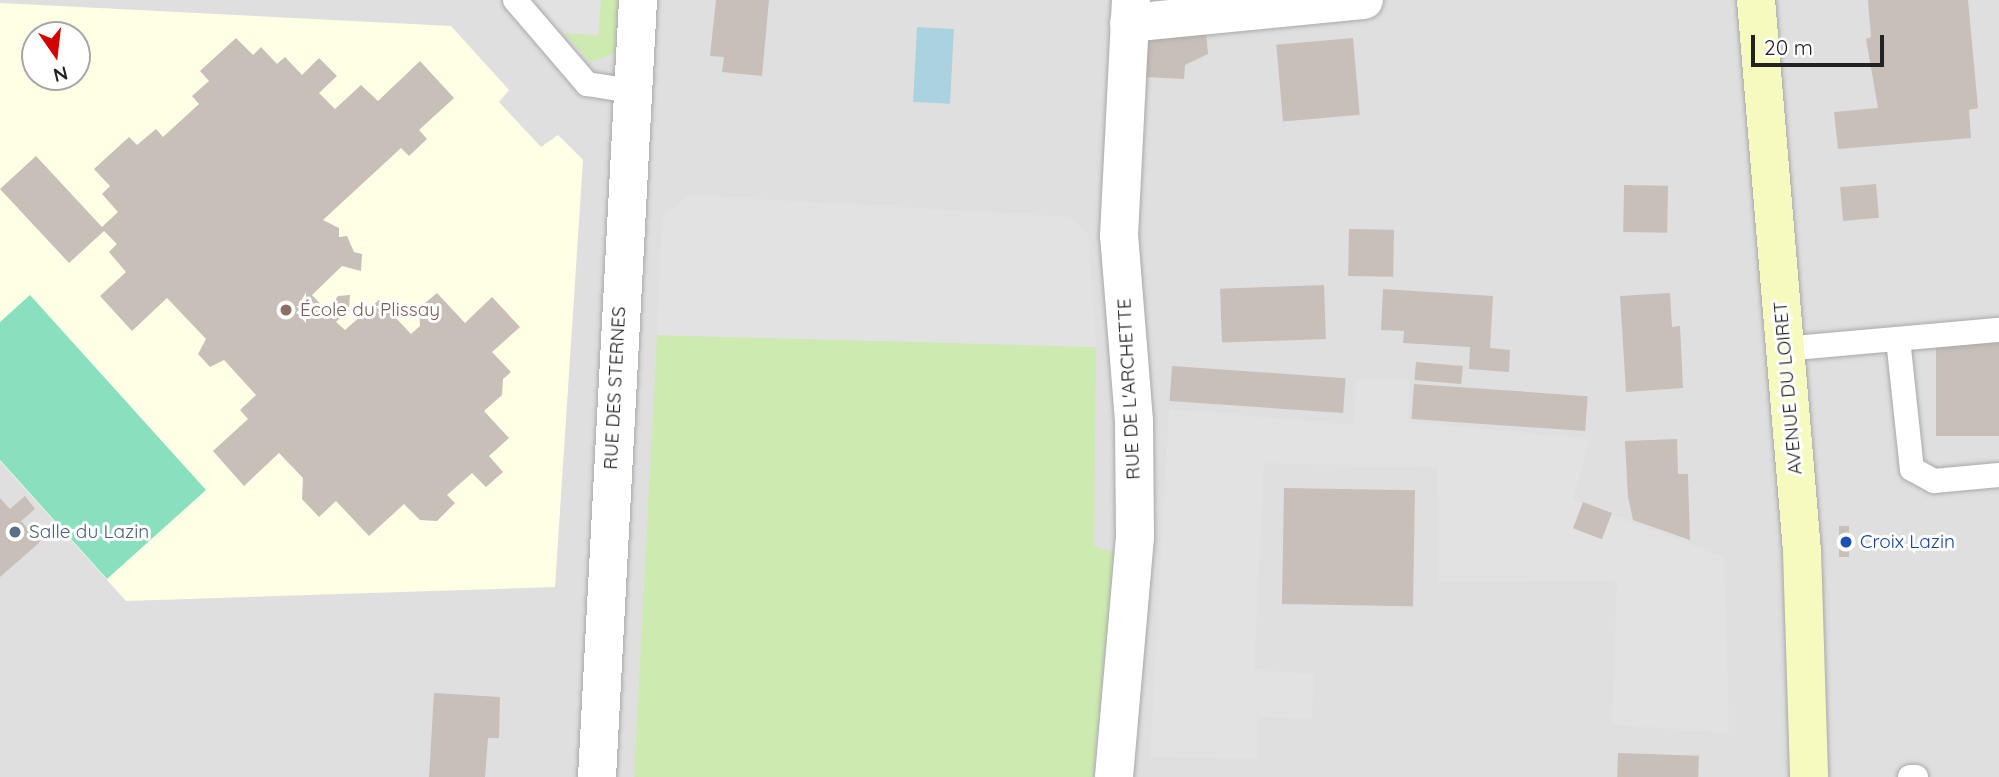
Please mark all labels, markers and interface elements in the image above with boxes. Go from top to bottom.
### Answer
north arrow [21,21,91,91]
scale bar [1754,21,1887,65]
text: 20 m [1764,34,1813,60]
text: N [51,61,70,88]
street label: RUE DE L'ARCHETTE [1113,298,1145,480]
place label: École du Plissay [300,299,440,321]
street label: AVENUE DU LOIRET [1769,300,1807,476]
marker: École du Plissay [278,302,294,318]
street label: RUE DES STERNES [599,306,631,470]
place label: Salle du Lazin [29,521,149,543]
marker: Salle du Lazin [7,524,23,540]
place label: Croix Lazin [1860,531,1955,553]
marker: Croix Lazin [1838,534,1854,550]

